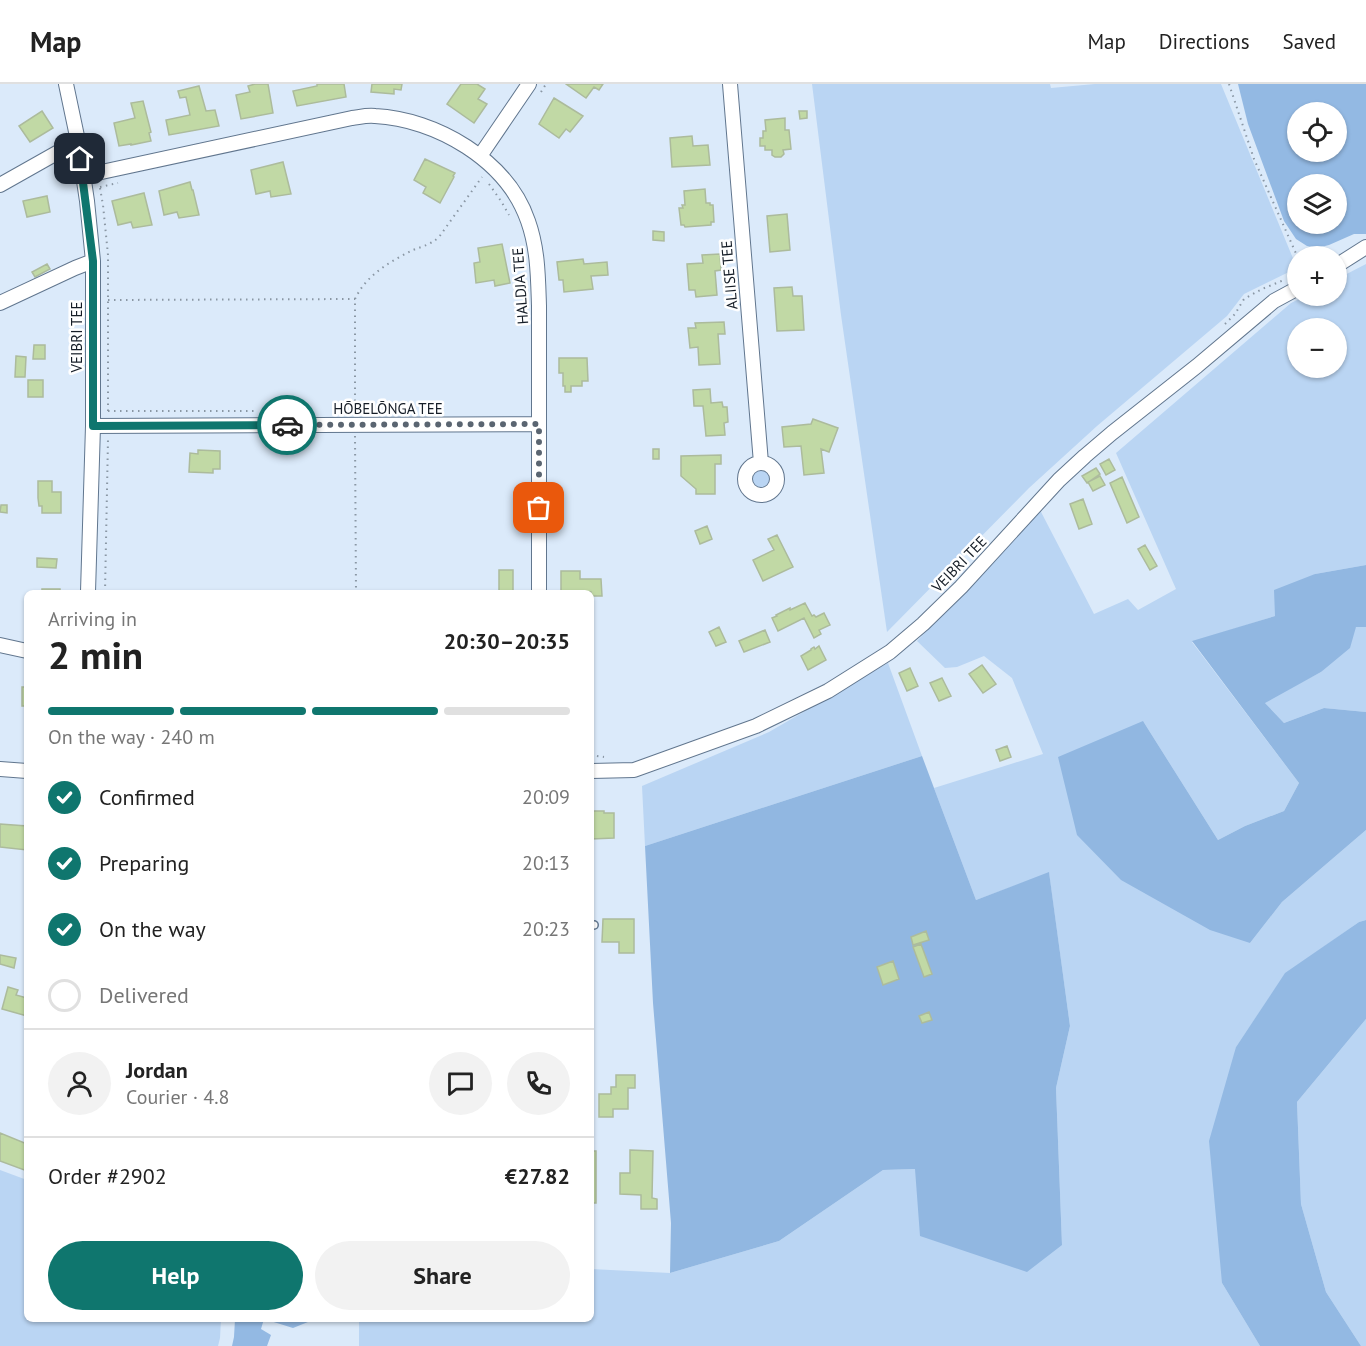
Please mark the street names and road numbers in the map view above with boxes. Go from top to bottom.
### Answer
street label: ALIISE TEE [717,240,741,310]
street label: HALDJA TEE [508,247,532,325]
street label: VEIBRI TEE [67,302,86,373]
street label: HÕBELÕNGA TEE [333,399,443,418]
street label: VEIBRI TEE [927,532,990,597]

